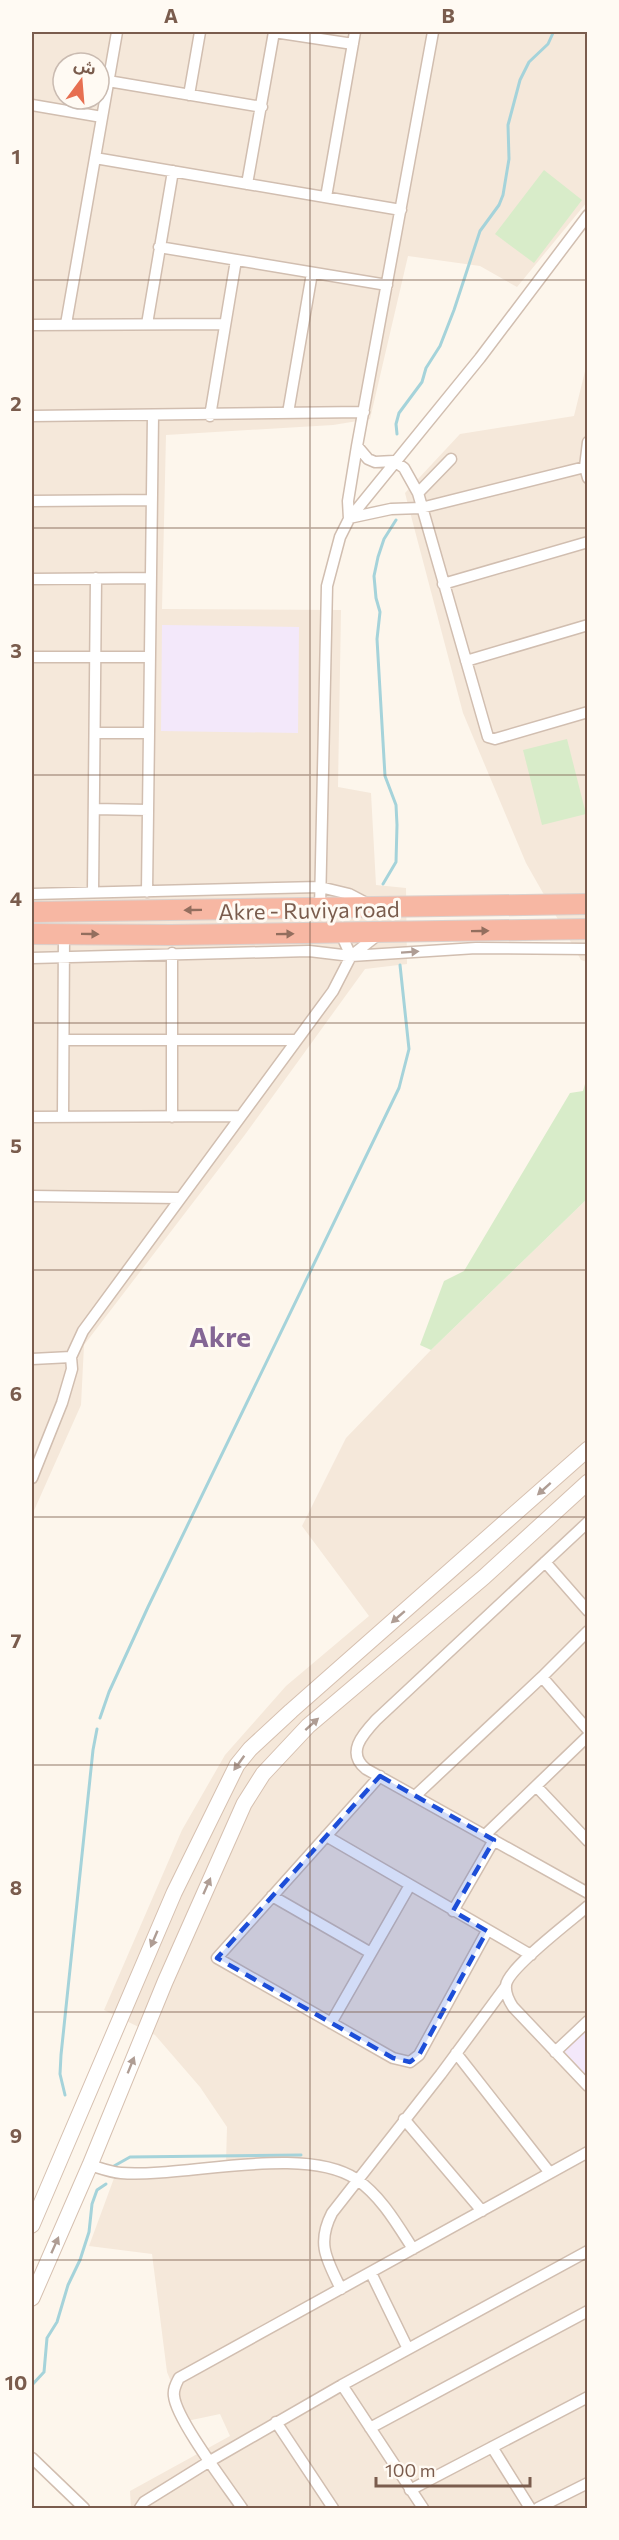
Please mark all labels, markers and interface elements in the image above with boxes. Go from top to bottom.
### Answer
text: A [164,3,178,27]
text: B [441,3,455,27]
north arrow [51,51,111,111]
text: ش [72,54,99,79]
text: 1 [11,144,21,168]
text: 2 [10,391,22,415]
text: 3 [10,638,22,662]
text: 4 [10,886,22,910]
street label: Akre - Ruviya road [218,895,400,925]
one-way arrow [184,905,203,914]
one-way arrow [470,926,489,936]
one-way arrow [80,929,99,939]
one-way arrow [275,929,294,939]
one-way arrow [400,947,419,957]
text: 5 [10,1133,22,1157]
district label: Akre [189,1319,251,1353]
text: 6 [10,1381,22,1405]
one-way arrow [537,1482,552,1495]
one-way arrow [390,1611,406,1624]
text: 7 [11,1628,22,1652]
one-way arrow [304,1718,319,1731]
one-way arrow [233,1755,245,1771]
text: 8 [10,1875,22,1899]
one-way arrow [203,1877,212,1894]
one-way arrow [150,1930,159,1947]
one-way arrow [127,2056,136,2074]
text: 9 [10,2123,22,2147]
one-way arrow [50,2235,60,2253]
text: 10 [5,2370,27,2394]
scale bar [376,2450,530,2488]
text: 100 m [385,2459,435,2481]

